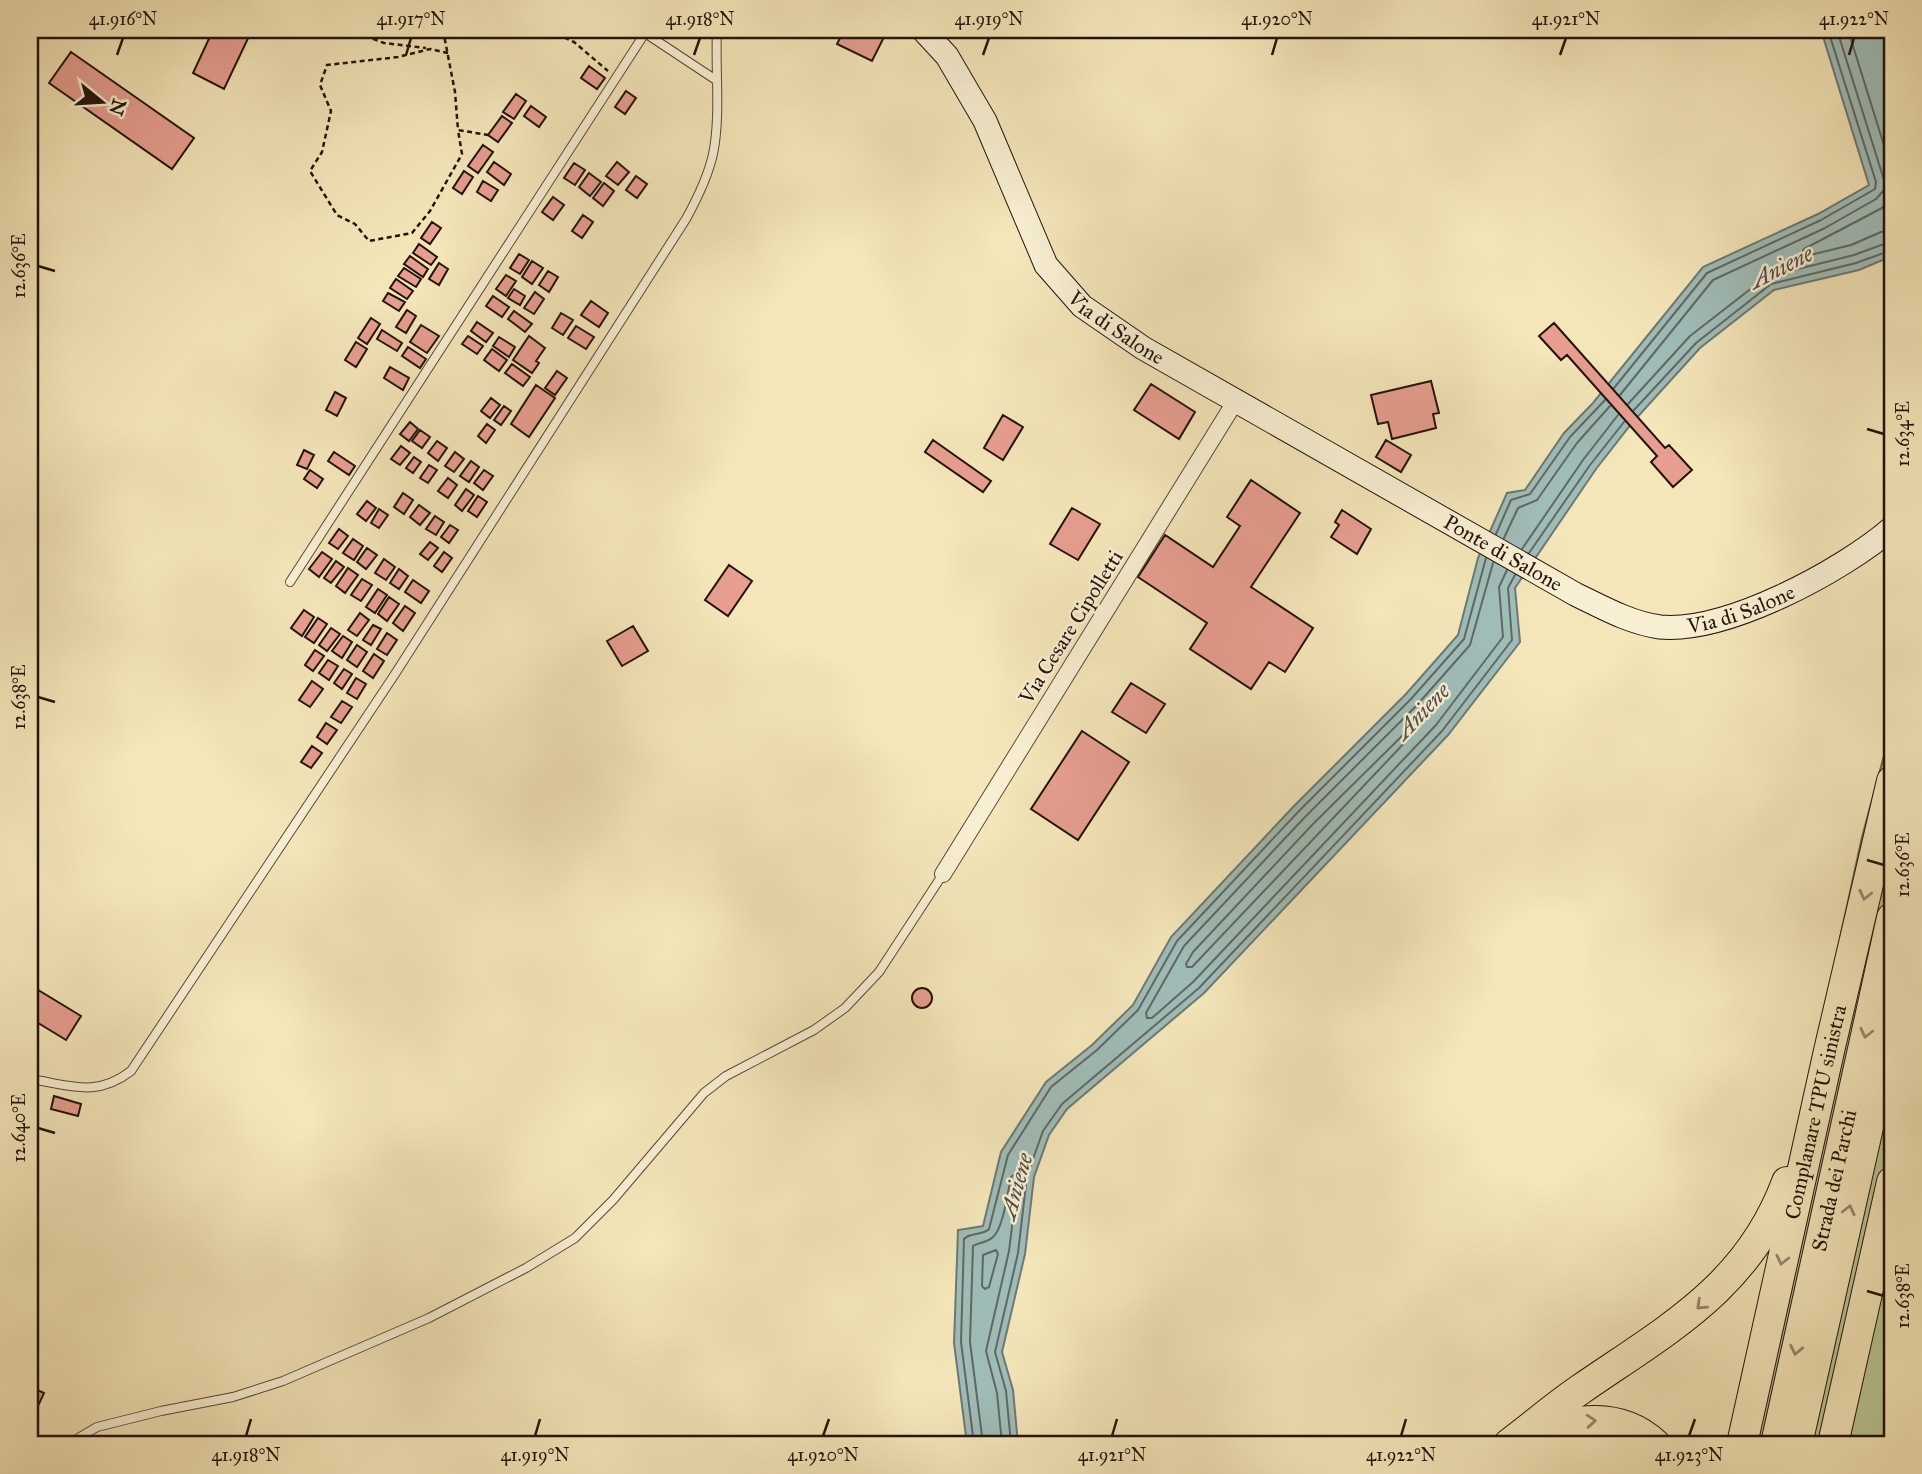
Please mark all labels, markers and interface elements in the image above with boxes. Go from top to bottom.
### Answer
text: 41.916°N [89,8,157,30]
text: 41.917°N [377,8,445,30]
text: 41.918°N [666,8,734,30]
text: 41.919°N [955,8,1023,30]
text: 41.920°N [1241,8,1313,30]
text: 41.921°N [1532,8,1600,30]
text: 41.922°N [1819,8,1889,30]
north arrow [66,66,136,136]
text: N [104,96,131,118]
text: 12.636°E [8,233,30,299]
water label: Aniene [1743,239,1818,296]
street label: Via di Salone [1061,285,1169,370]
text: 12.634°E [1892,401,1914,467]
street label: Ponte di Salone [1439,509,1567,597]
street label: Via Cesare Cipolletti [1013,545,1129,709]
street label: Via di Salone [1684,579,1799,639]
text: 12.638°E [8,664,30,730]
water label: Aniene [1387,677,1456,746]
text: 12.636°E [1892,832,1914,898]
one-way arrow [1859,889,1874,901]
street label: Complanare TPU sinistra [1779,1002,1852,1222]
one-way arrow [1860,1027,1875,1039]
text: 12.640°E [8,1093,30,1163]
street label: Strada dei Parchi [1806,1107,1862,1254]
water label: Aniene [993,1149,1039,1224]
one-way arrow [1841,1204,1856,1216]
one-way arrow [1776,1254,1790,1266]
text: 12.638°E [1892,1263,1914,1329]
one-way arrow [1696,1296,1709,1309]
one-way arrow [1789,1344,1804,1356]
one-way arrow [1586,1414,1597,1429]
text: 41.918°N [212,1444,280,1466]
text: 41.919°N [501,1444,569,1466]
text: 41.920°N [787,1444,859,1466]
text: 41.921°N [1078,1444,1146,1466]
text: 41.922°N [1366,1444,1436,1466]
text: 41.923°N [1655,1444,1723,1466]

